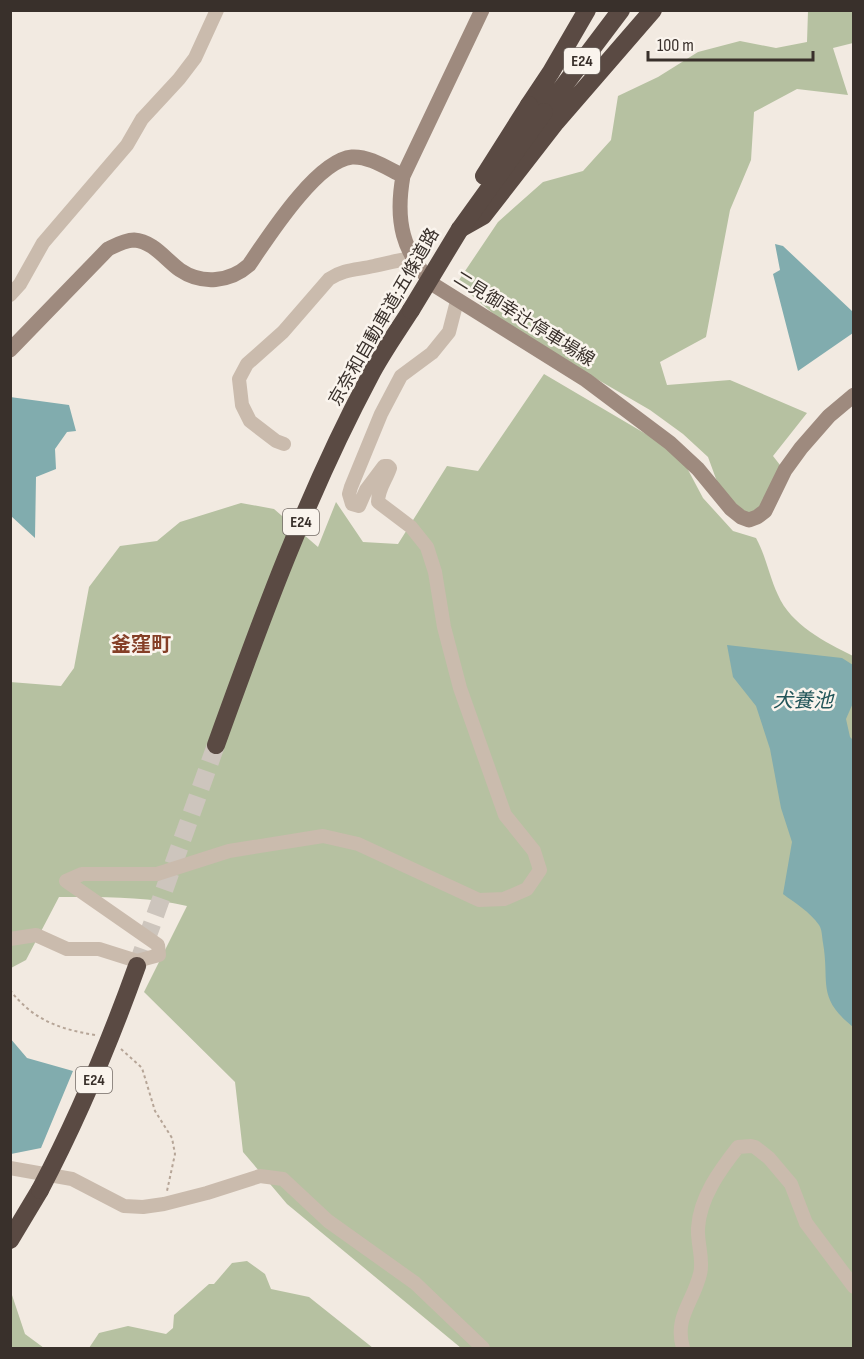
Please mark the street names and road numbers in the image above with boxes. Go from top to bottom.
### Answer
road number: E24 [564,48,600,74]
street label: 京奈和自動車道;五條道路 [325,224,443,410]
street label: 二見御幸辻停車場線 [450,267,598,371]
road number: E24 [283,509,319,535]
road number: E24 [76,1067,112,1093]

